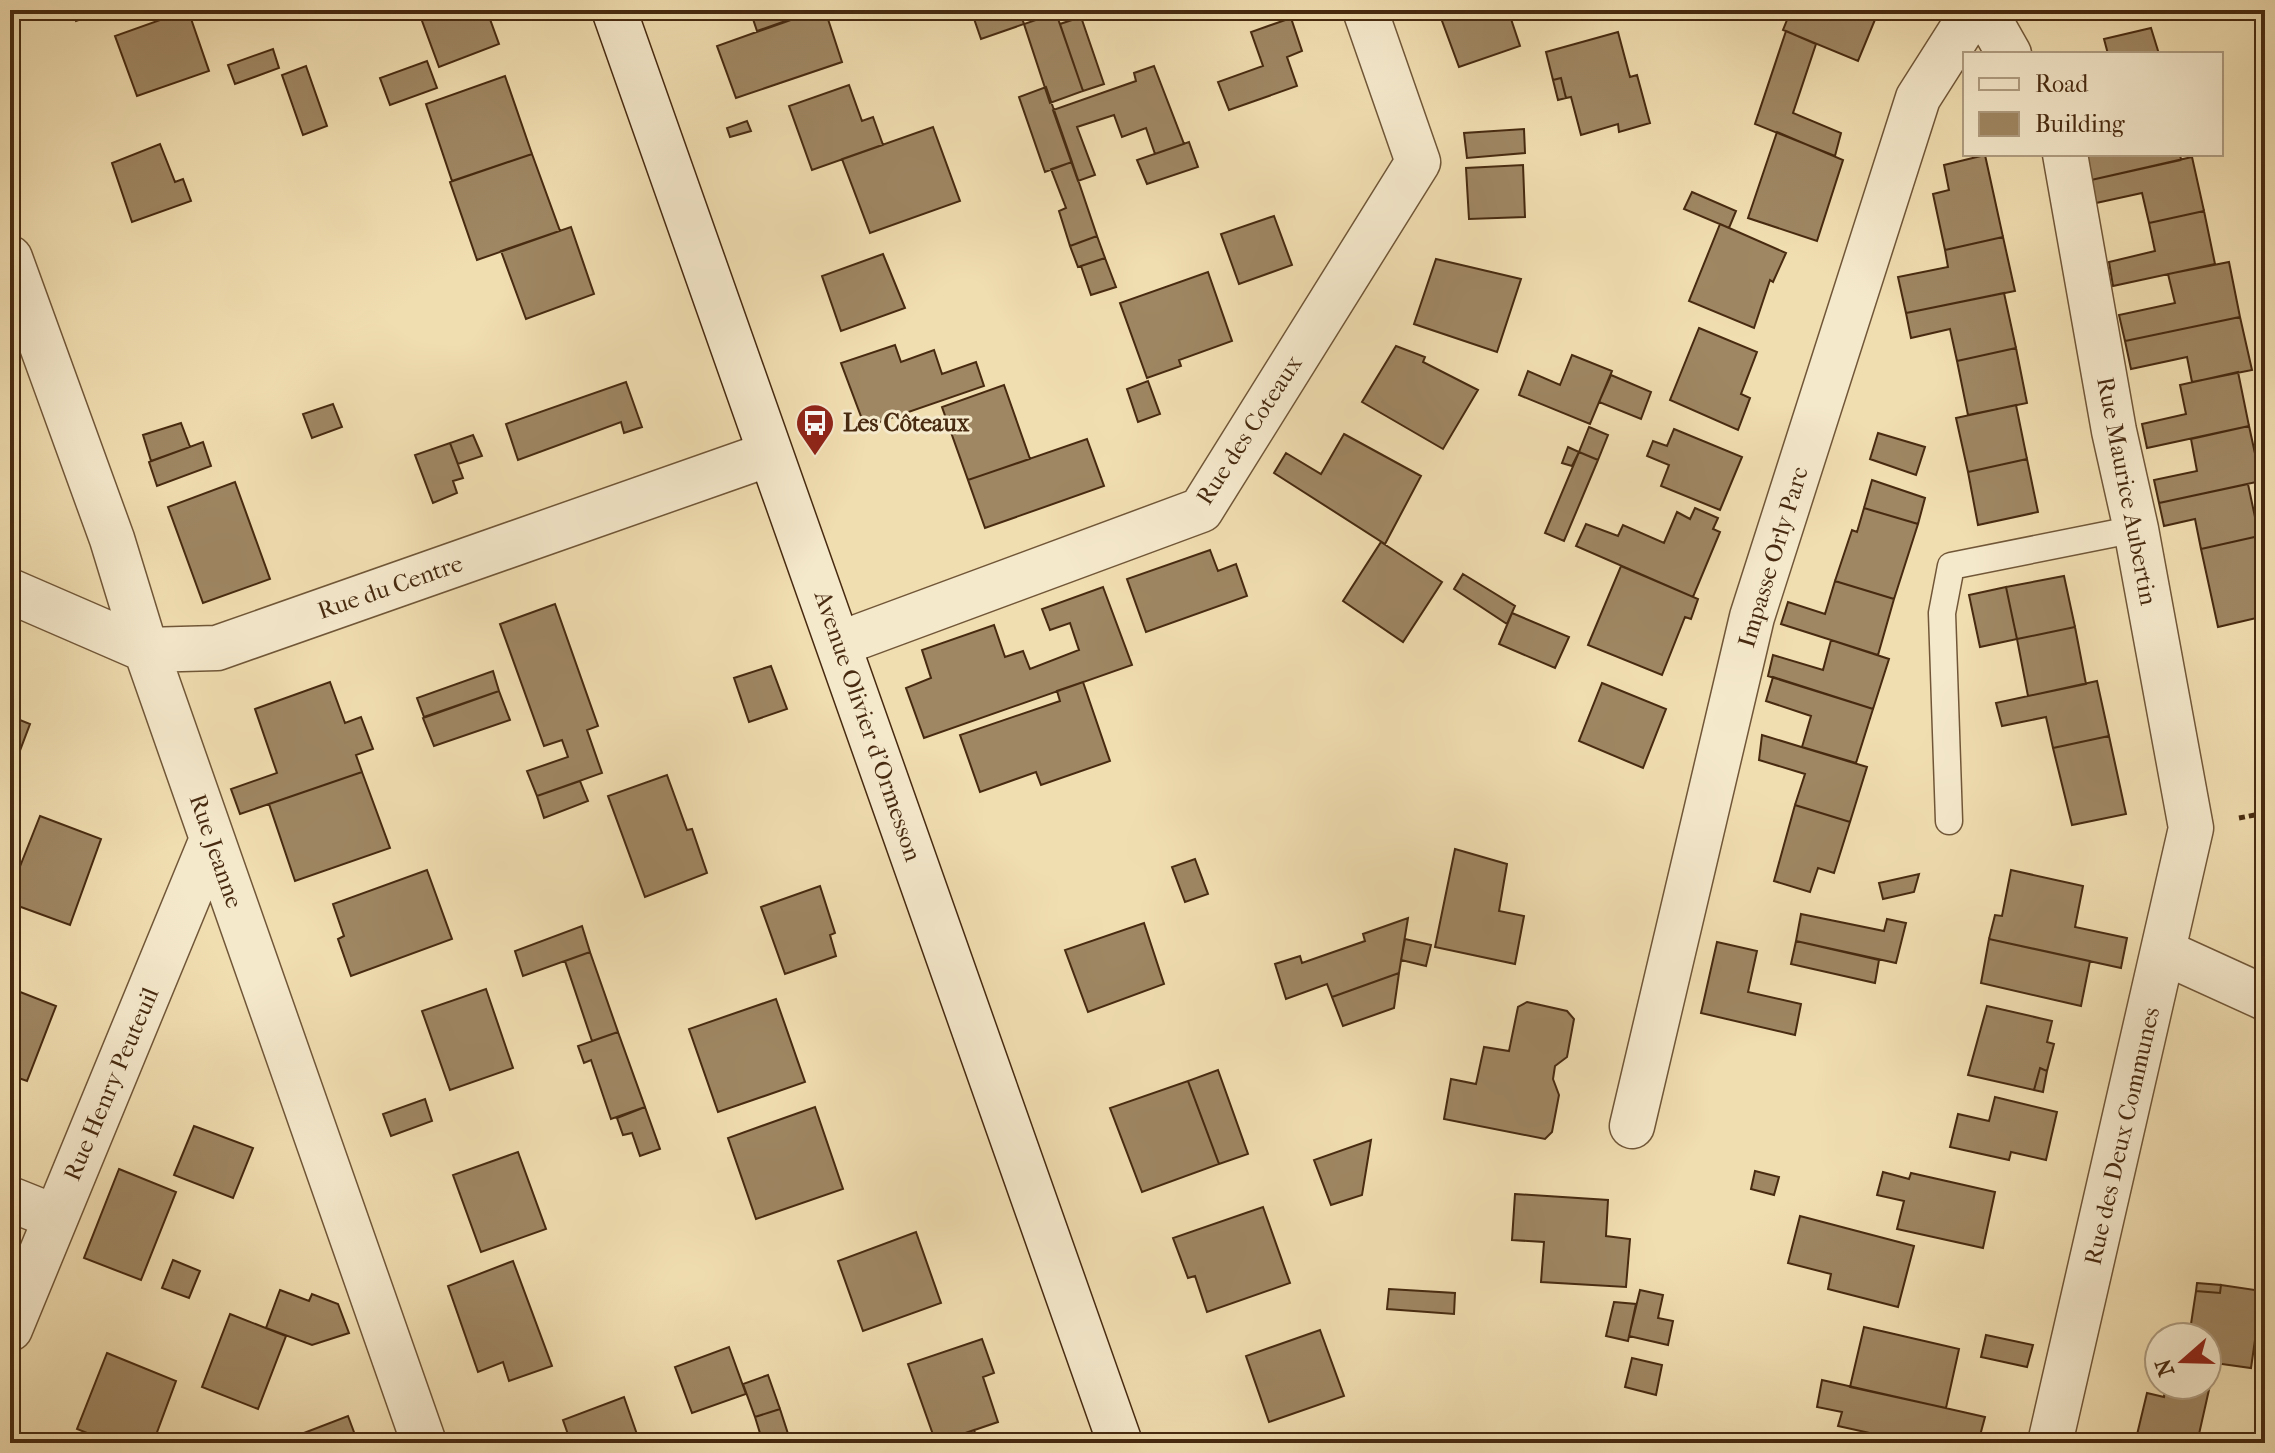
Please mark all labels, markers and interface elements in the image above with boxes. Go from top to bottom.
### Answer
legend [1963,52,2223,156]
text: Road [2035,70,2089,98]
text: Building [2035,110,2126,138]
street label: Rue des Coteaux [1190,350,1308,510]
street label: Rue Maurice Aubertin [2091,374,2163,608]
bus stop icon: Les Côteaux [794,402,836,457]
place label: Les Côteaux [843,409,970,437]
street label: Impasse Orly Parc [1732,463,1814,651]
street label: Rue du Centre [314,549,466,625]
street label: Avenue Olivier d'Ormesson [808,586,927,865]
street label: Rue Jeanne [183,790,249,912]
street label: Rue Henry Peuteuil [58,983,164,1185]
street label: Rue des Deux Communes [2079,1004,2165,1268]
north arrow [2143,1321,2223,1401]
text: N [2150,1355,2180,1380]

